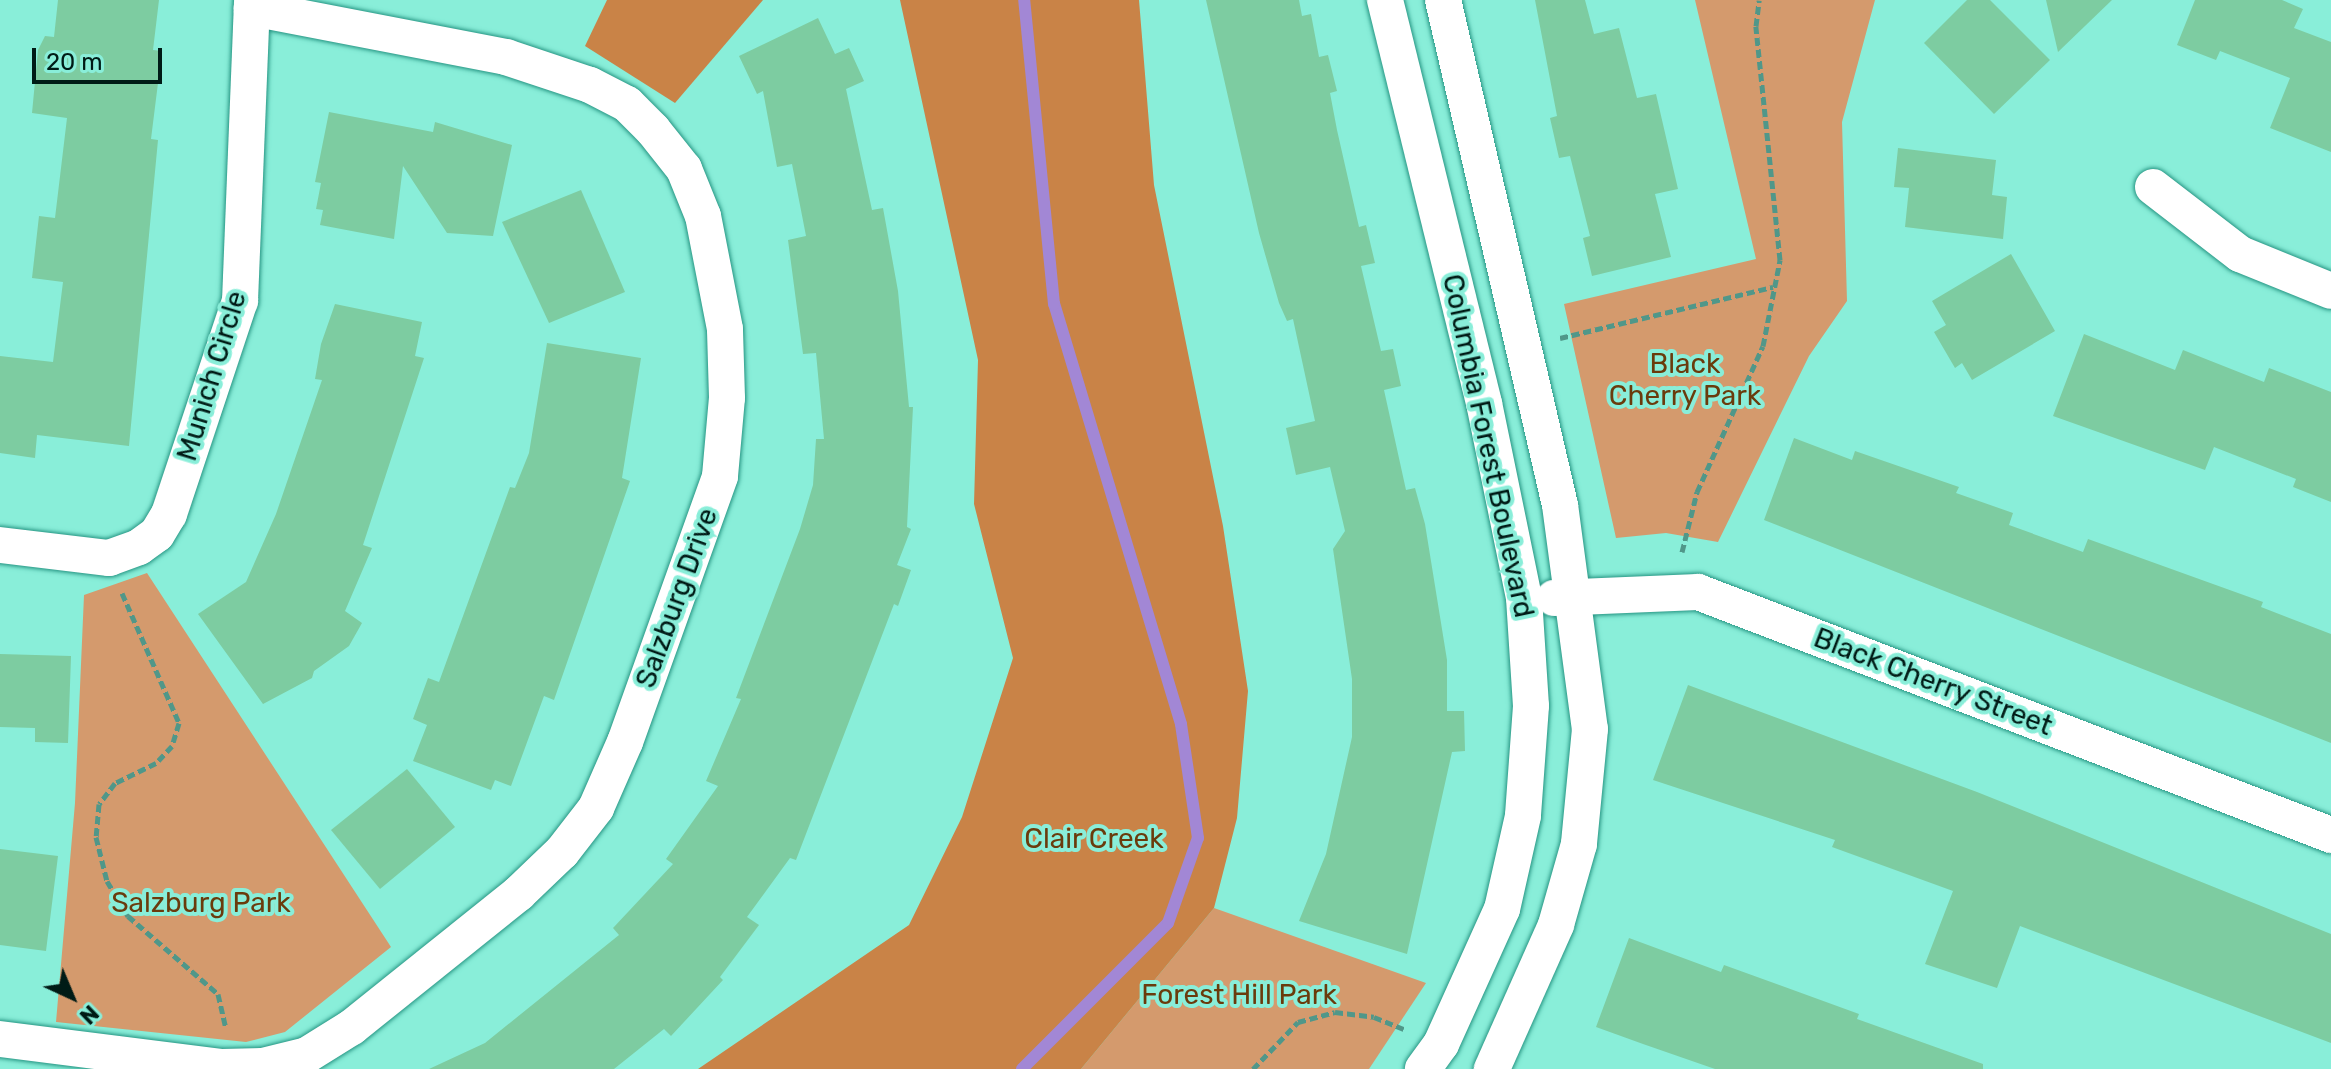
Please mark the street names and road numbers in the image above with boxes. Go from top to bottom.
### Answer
street label: Columbia Forest Boulevard [1435,271,1541,621]
street label: Munich Circle [170,287,254,465]
street label: Salzburg Drive [629,504,725,692]
street label: Black Cherry Street [1809,621,2057,743]

